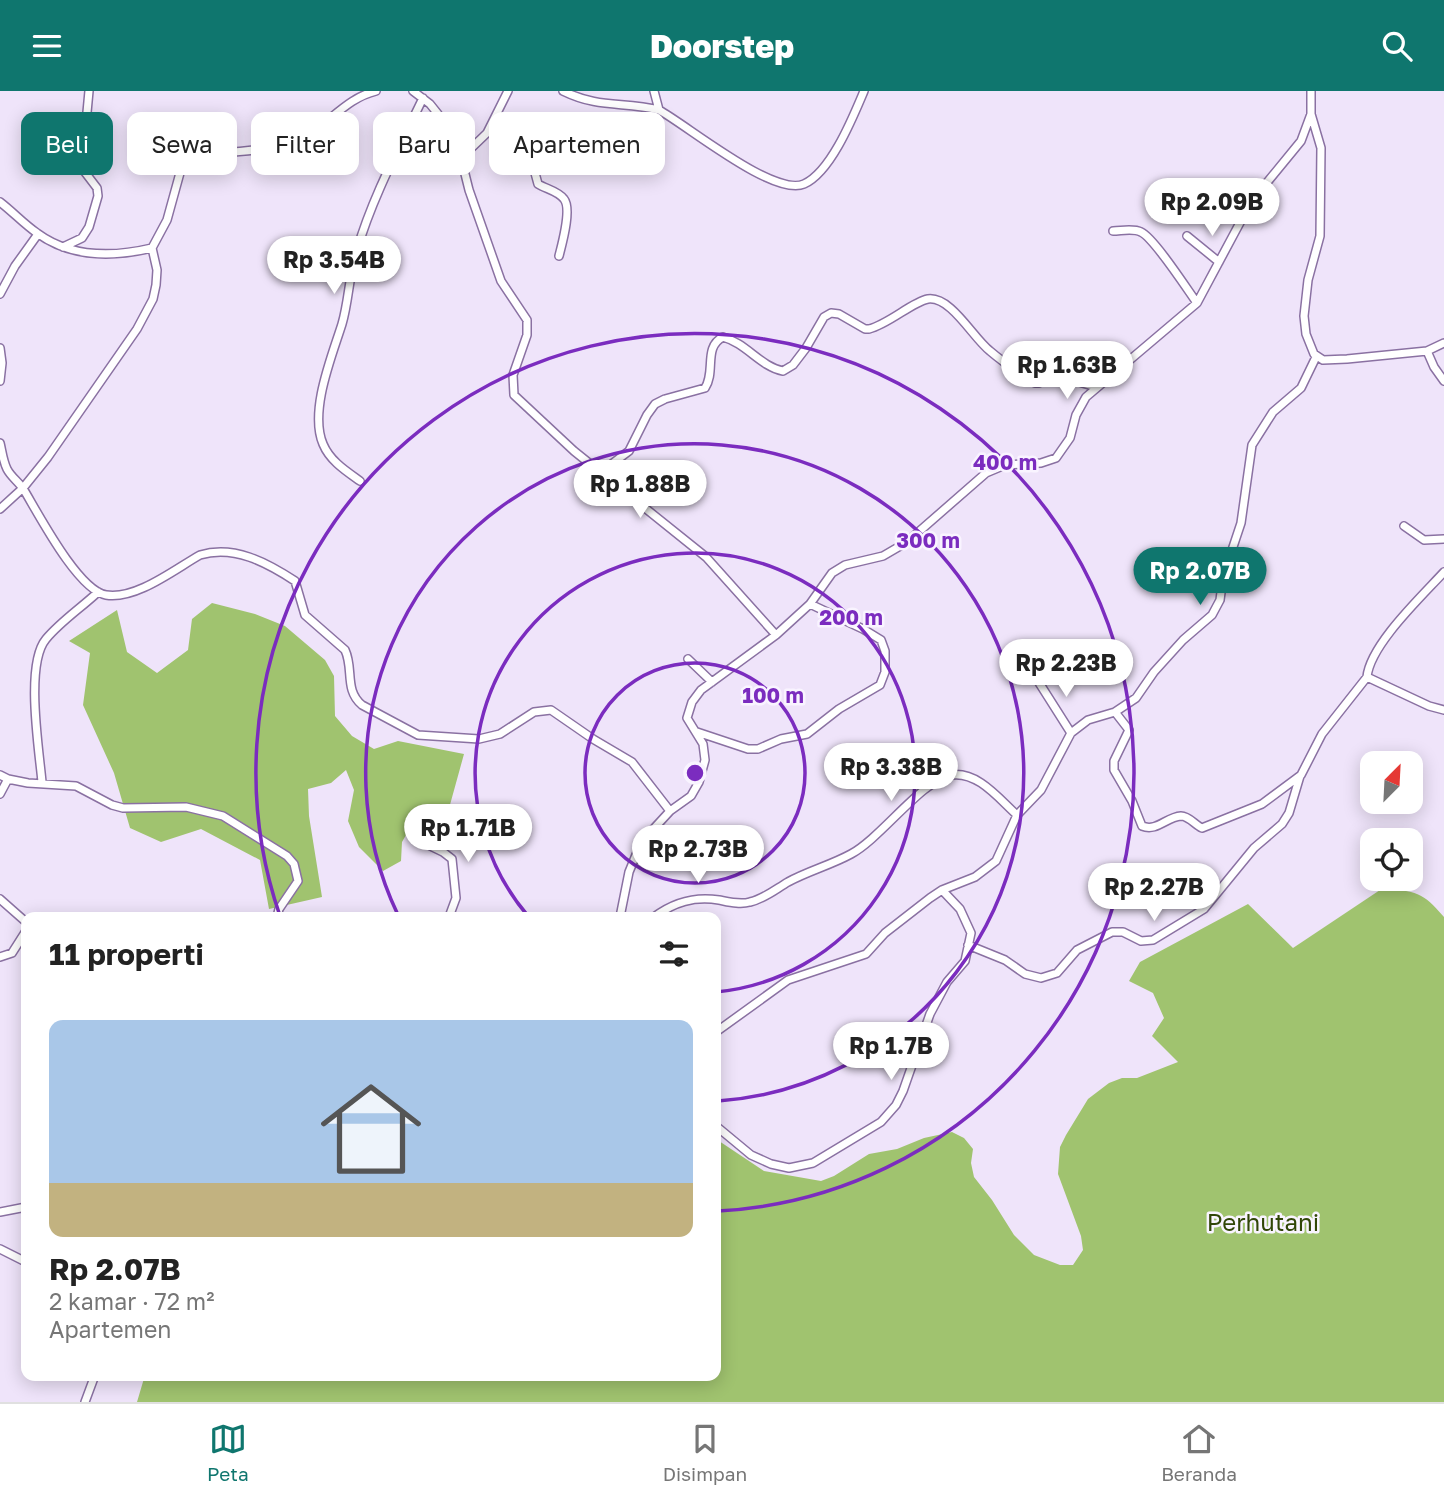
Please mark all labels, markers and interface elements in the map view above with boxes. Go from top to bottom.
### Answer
icon: menu [28,27,66,65]
text: Doorstep [650,27,794,65]
icon: search [1378,27,1416,65]
chip: Beli [21,112,113,175]
chip: Sewa [127,112,237,175]
chip: Filter [251,112,359,175]
chip: Baru [373,112,475,175]
chip: Apartemen [489,112,665,175]
pin: Rp 2.09B [1140,179,1284,238]
text: Rp 2.09B [1160,187,1264,215]
pin: Rp 3.54B [262,237,406,296]
text: Rp 3.54B [283,245,385,273]
pin: Rp 1.63B [995,341,1139,401]
text: Rp 1.63B [1017,350,1117,378]
text: 400 m [973,449,1037,475]
pin: Rp 1.88B [568,461,712,520]
text: Rp 1.88B [590,469,690,497]
text: 300 m [896,527,960,553]
pin: Rp 2.07B [1128,547,1272,607]
text: Rp 2.07B [1150,556,1250,584]
text: 200 m [819,604,883,630]
pin: Rp 2.23B [994,639,1138,699]
text: Rp 2.23B [1015,648,1117,676]
text: 100 m [742,682,804,708]
pin: Rp 3.38B [819,743,963,803]
north arrow [1360,751,1423,814]
map controls [1360,751,1423,891]
text: Rp 3.38B [840,752,942,780]
centre of rings [683,761,707,785]
pin: Rp 1.71B [396,805,540,864]
text: Rp 1.71B [420,813,516,841]
pin: Rp 2.73B [626,825,770,885]
button: locate [1360,828,1423,891]
text: Rp 2.73B [648,834,748,862]
pin: Rp 2.27B [1082,863,1226,923]
text: Rp 2.27B [1104,872,1204,900]
icon: filters [655,935,693,973]
text: 11 properti [49,936,204,972]
pin: Rp 1.7B [826,1023,956,1082]
text: Rp 1.7B [849,1031,933,1059]
icon: home [308,1066,434,1192]
park label: Perhutani [1207,1207,1319,1236]
text: Rp 2.07B [49,1251,181,1287]
text: 2 kamar · 72 m² [49,1287,215,1315]
text: Apartemen [49,1315,171,1343]
tab: Peta [207,1420,249,1485]
tab: Disimpan [663,1420,747,1485]
tab: Beranda [1161,1420,1237,1485]

